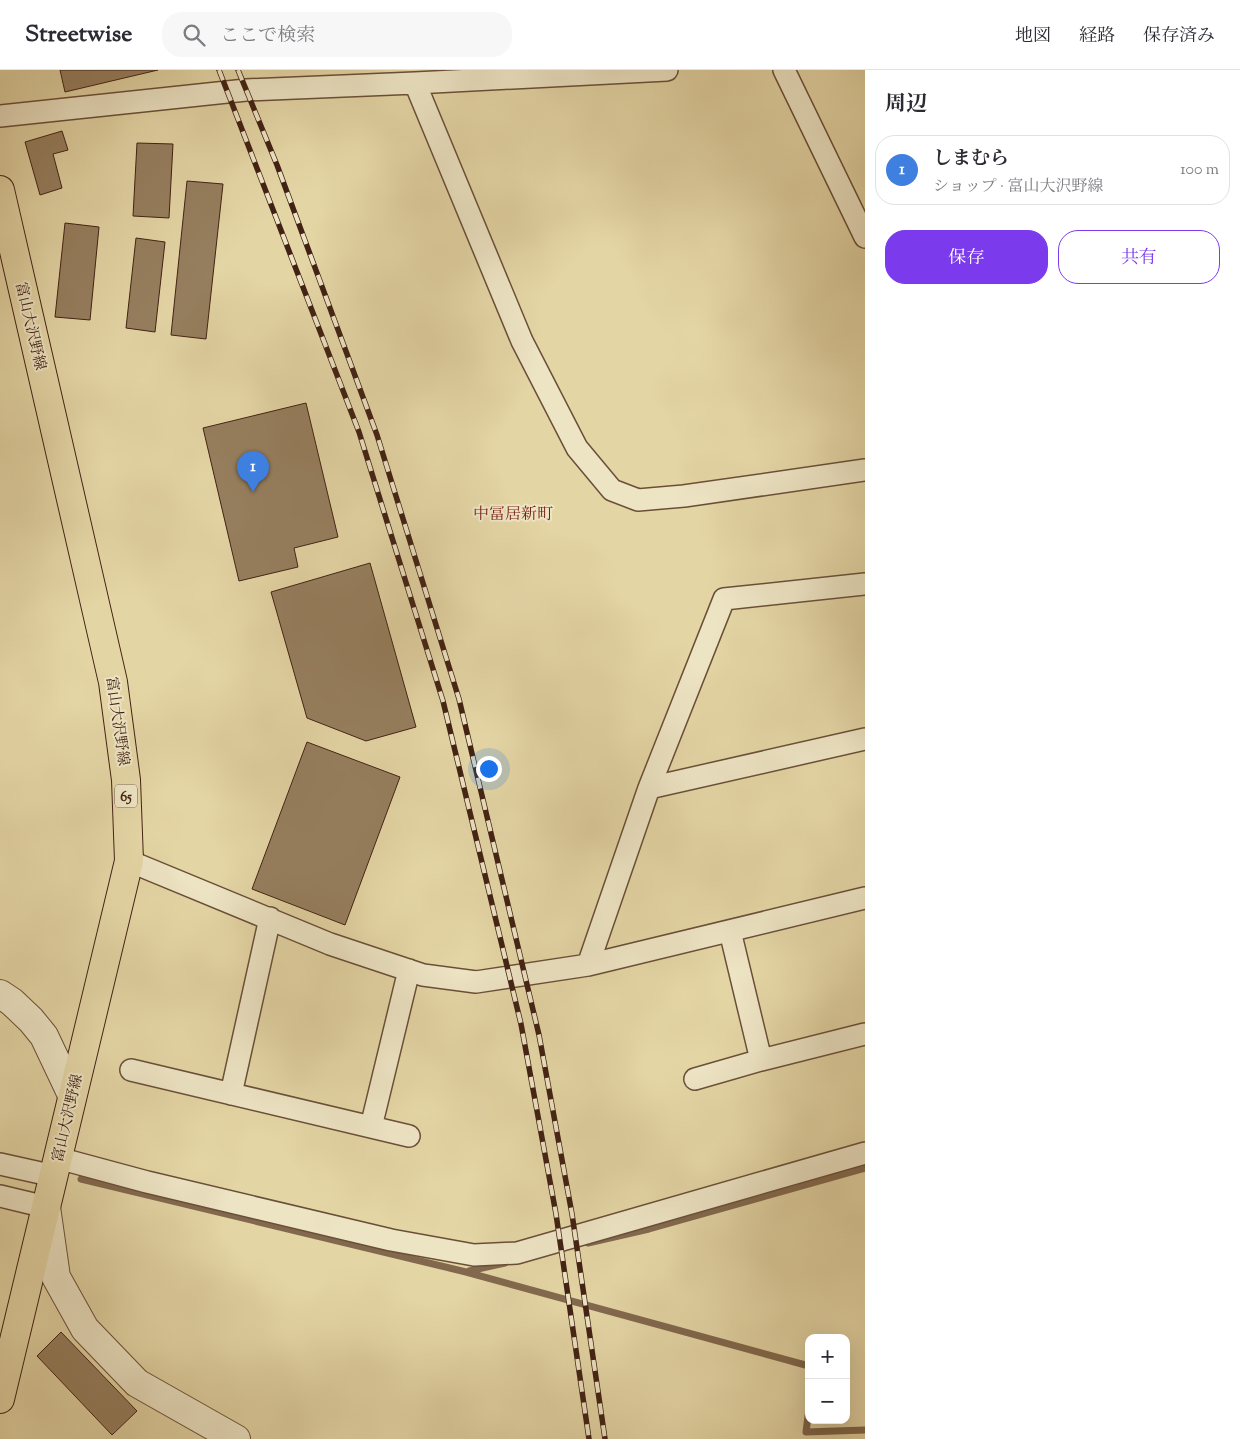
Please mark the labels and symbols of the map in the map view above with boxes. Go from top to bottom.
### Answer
street label: 富山大沢野線 [9,280,50,373]
pin: 1 [237,451,269,492]
district label: 中冨居新町 [473,504,553,527]
street label: 富山大沢野線 [100,675,133,767]
your location [476,756,502,782]
road number: 65 [115,784,137,808]
street label: 富山大沢野線 [48,1072,89,1165]

